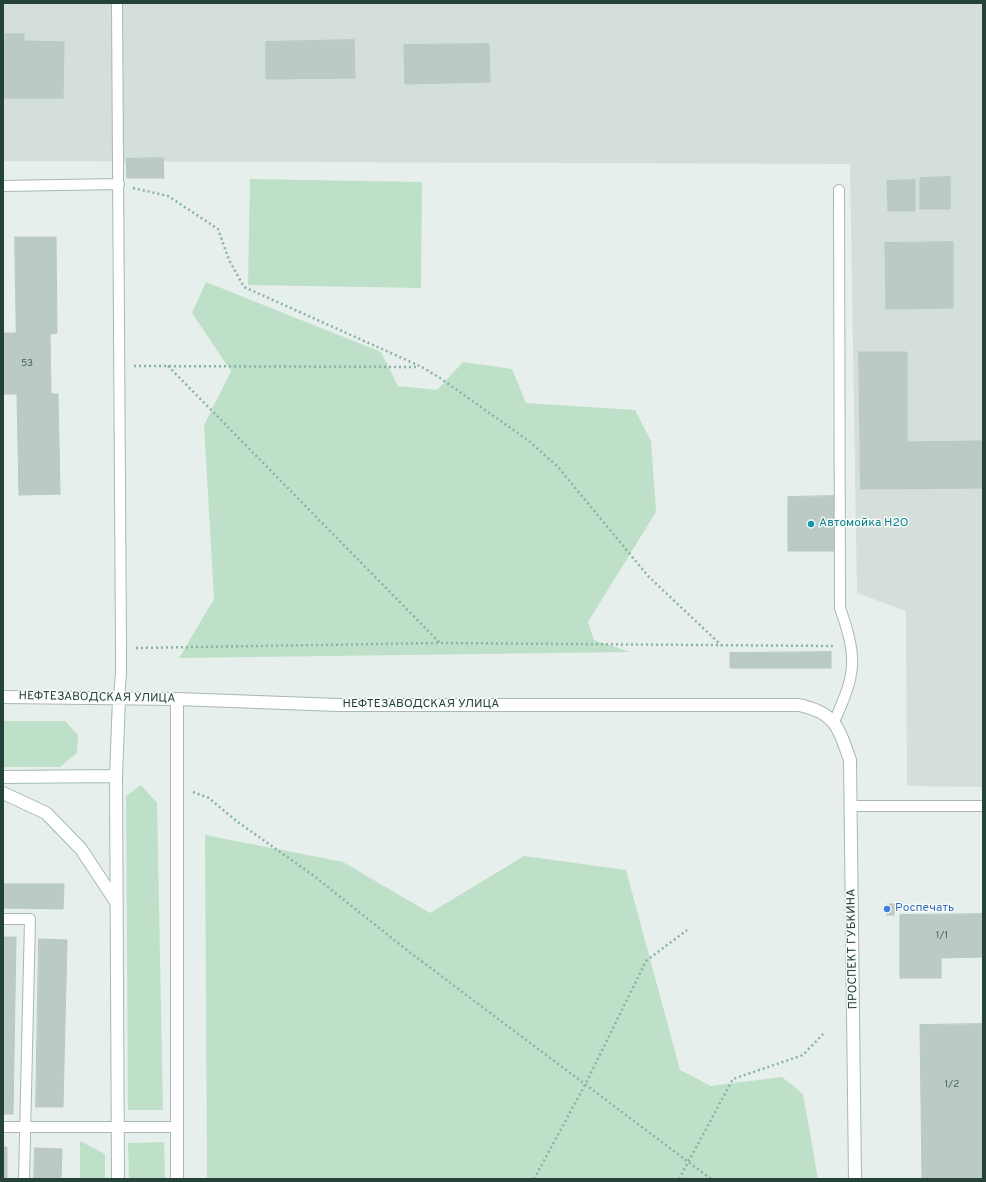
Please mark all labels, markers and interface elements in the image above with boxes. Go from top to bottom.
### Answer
house number: 53 [21,358,33,370]
place label: Автомойка H2O [819,517,909,531]
marker: Автомойка H2O [806,519,816,529]
street label: НЕФТЕЗАВОДСКАЯ УЛИЦА [18,689,176,707]
street label: НЕФТЕЗАВОДСКАЯ УЛИЦА [343,698,499,712]
street label: ПРОСПЕКТ ГУБКИНА [845,889,861,1009]
place label: Роспечать [895,902,954,916]
marker: Роспечать [882,904,892,914]
house number: 1/1 [936,930,948,942]
house number: 1/2 [945,1079,959,1091]

